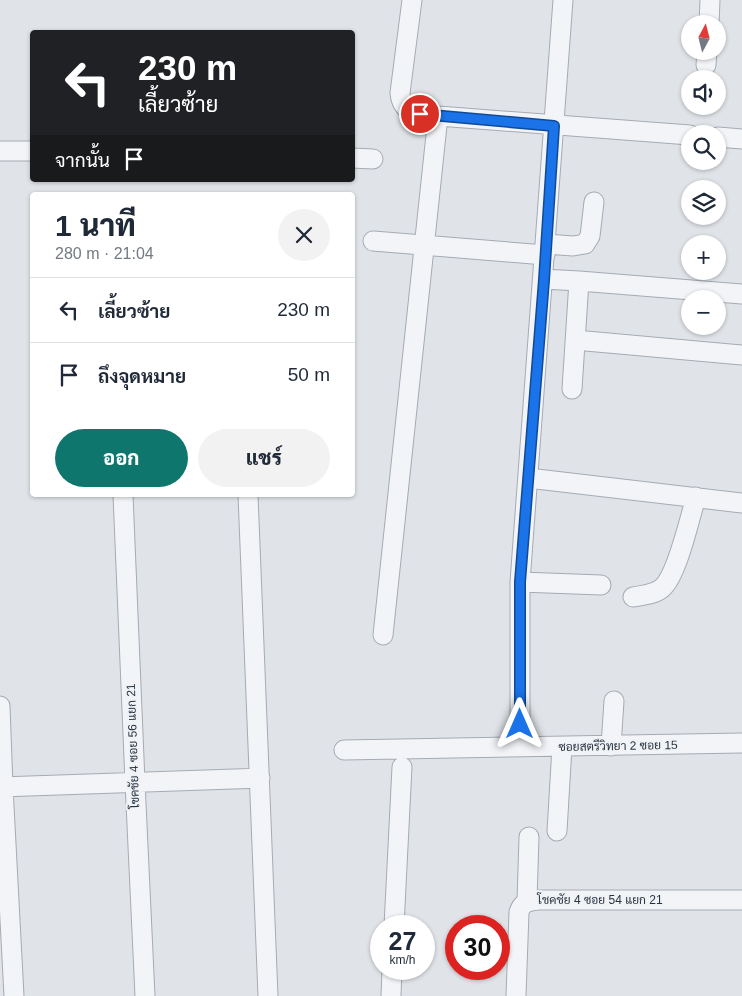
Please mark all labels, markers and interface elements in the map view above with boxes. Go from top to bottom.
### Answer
north arrow [681,15,726,60]
map controls [681,15,726,335]
text: 230 m [138,48,237,87]
icon: left [55,50,120,115]
button: sound [681,70,726,115]
text: เลี้ยวซ้าย [138,92,218,117]
pin [399,93,441,135]
icon: arrive [406,100,434,128]
button: search [681,125,726,170]
icon: arrive [120,145,148,173]
text: จากนั้น [55,150,110,171]
button: layers [681,180,726,225]
text: 1 นาที [55,209,136,242]
button: close [278,209,330,261]
button: + [681,235,726,280]
text: 280 m · 21:04 [55,245,154,262]
button: − [681,290,726,335]
icon: left [55,296,83,324]
text: 230 m [277,299,330,320]
text: เลี้ยวซ้าย [98,301,170,322]
icon: arrive [55,361,83,389]
text: 50 m [288,364,330,385]
text: ถึงจุดหมาย [98,366,186,387]
button: ออก [55,429,188,487]
button: แชร์ [198,429,330,487]
street label: โชคชัย 4 ซอย 56 แยก 21 [123,683,142,810]
position arrow [493,697,545,749]
street label: ซอยสตรีวิทยา 2 ซอย 15 [558,737,678,754]
street label: โชคชัย 4 ซอย 54 แยก 21 [536,892,663,907]
speed limit sign: 30 [445,915,510,980]
text: 27 [389,927,416,955]
text: km/h [389,953,416,967]

